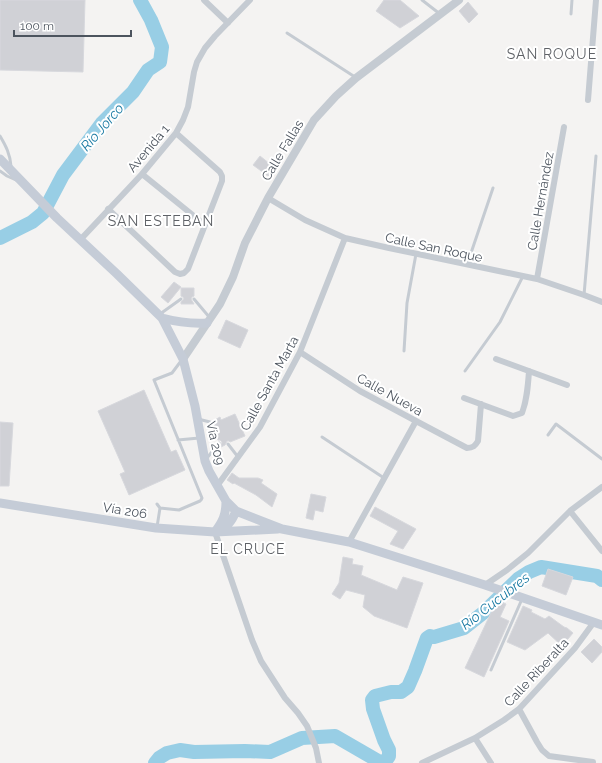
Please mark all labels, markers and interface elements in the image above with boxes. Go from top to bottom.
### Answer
scale bar [14,12,131,38]
text: 100 m [20,19,54,33]
district label: SAN ROQUE [507,46,597,62]
water label: Río Jorco [77,100,127,154]
street label: Calle Fallas [258,117,306,183]
street label: Avenida 1 [124,121,173,175]
street label: Calle Hernández [524,151,557,252]
district label: SAN ESTEBAN [108,213,214,229]
street label: Calle San Roque [384,230,484,265]
street label: Calle Santa Marta [237,333,302,433]
street label: Calle Nueva [354,370,425,419]
street label: Vía 209 [203,420,228,467]
street label: Vía 206 [102,500,148,521]
district label: EL CRUCE [210,541,286,557]
water label: Río Cucubres [458,569,533,633]
street label: Calle Riberalta [501,635,572,709]

